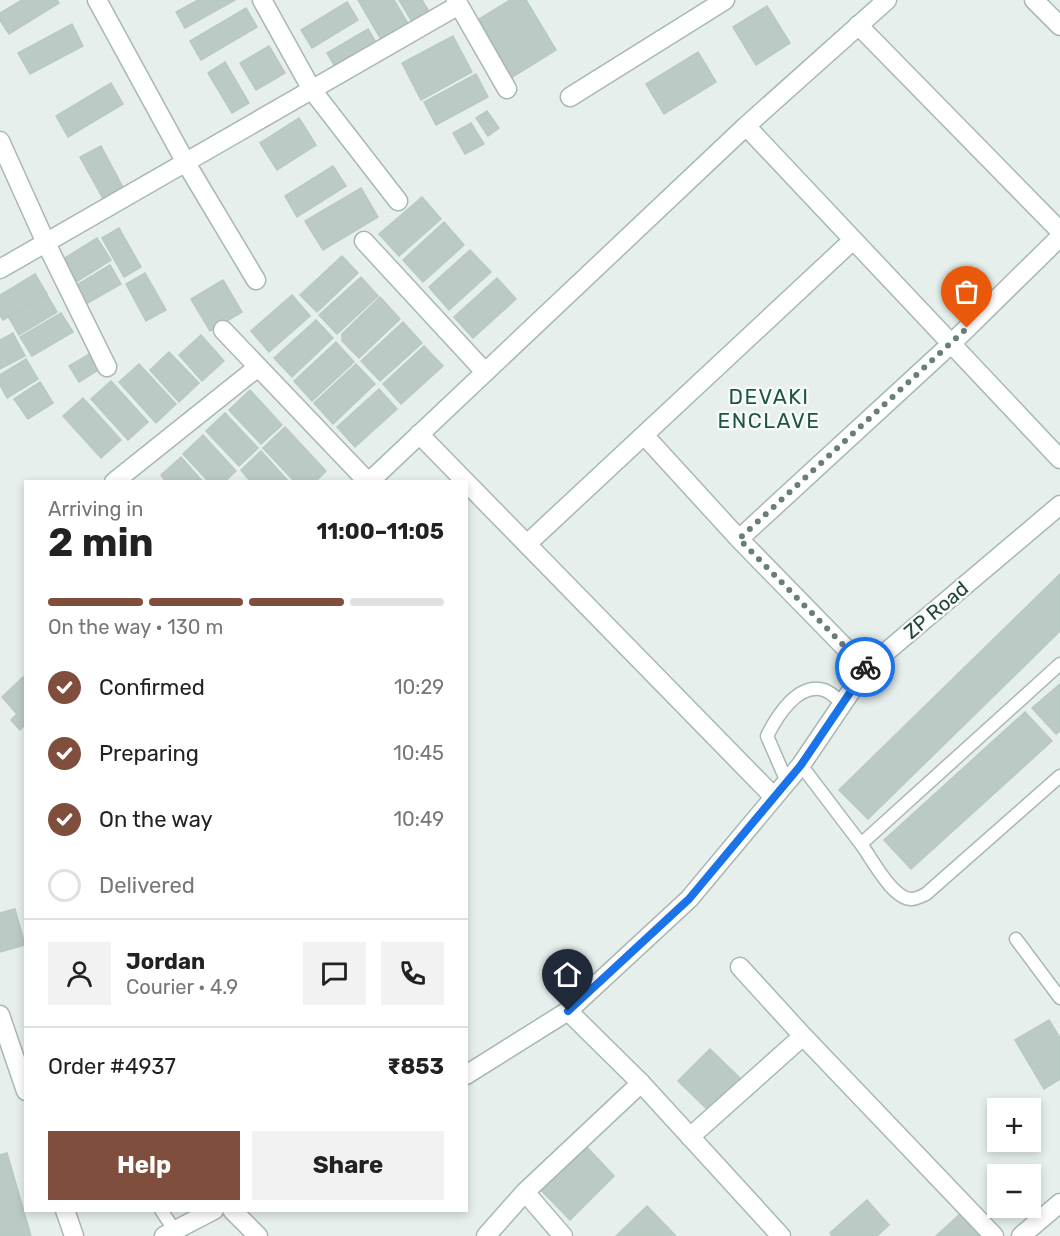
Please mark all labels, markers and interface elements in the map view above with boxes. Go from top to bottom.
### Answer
pin [941,266,992,328]
icon: bag [950,275,983,308]
district label: DEVAKI ENCLAVE [717,384,821,433]
text: Arriving in [48,497,143,521]
text: 11:00–11:05 [316,518,444,545]
text: 2 min [48,520,154,566]
street label: ZP Road [899,576,973,644]
text: On the way · 130 m [48,615,223,639]
courier [835,637,895,697]
icon: bike [849,651,882,684]
icon: check [48,671,81,704]
text: Confirmed [99,674,205,701]
text: 10:29 [394,675,444,699]
icon: check [48,737,81,770]
text: Preparing [99,740,199,767]
text: 10:45 [393,741,444,765]
icon: check [48,803,81,836]
text: On the way [99,806,213,833]
text: 10:49 [394,807,444,831]
text: Delivered [99,872,195,899]
button: person [48,942,111,1005]
button: chat [303,942,366,1005]
button: phone [381,942,444,1005]
text: Jordan [126,948,205,975]
pin [542,949,593,1011]
icon: home [551,958,584,991]
text: Courier · 4.9 [126,975,238,999]
text: Order #4937 [48,1053,176,1080]
text: ₹853 [387,1053,444,1080]
map controls [987,1098,1041,1218]
button: + [987,1098,1041,1152]
button: Help [48,1131,240,1200]
button: Share [252,1131,444,1200]
button: − [987,1164,1041,1218]

